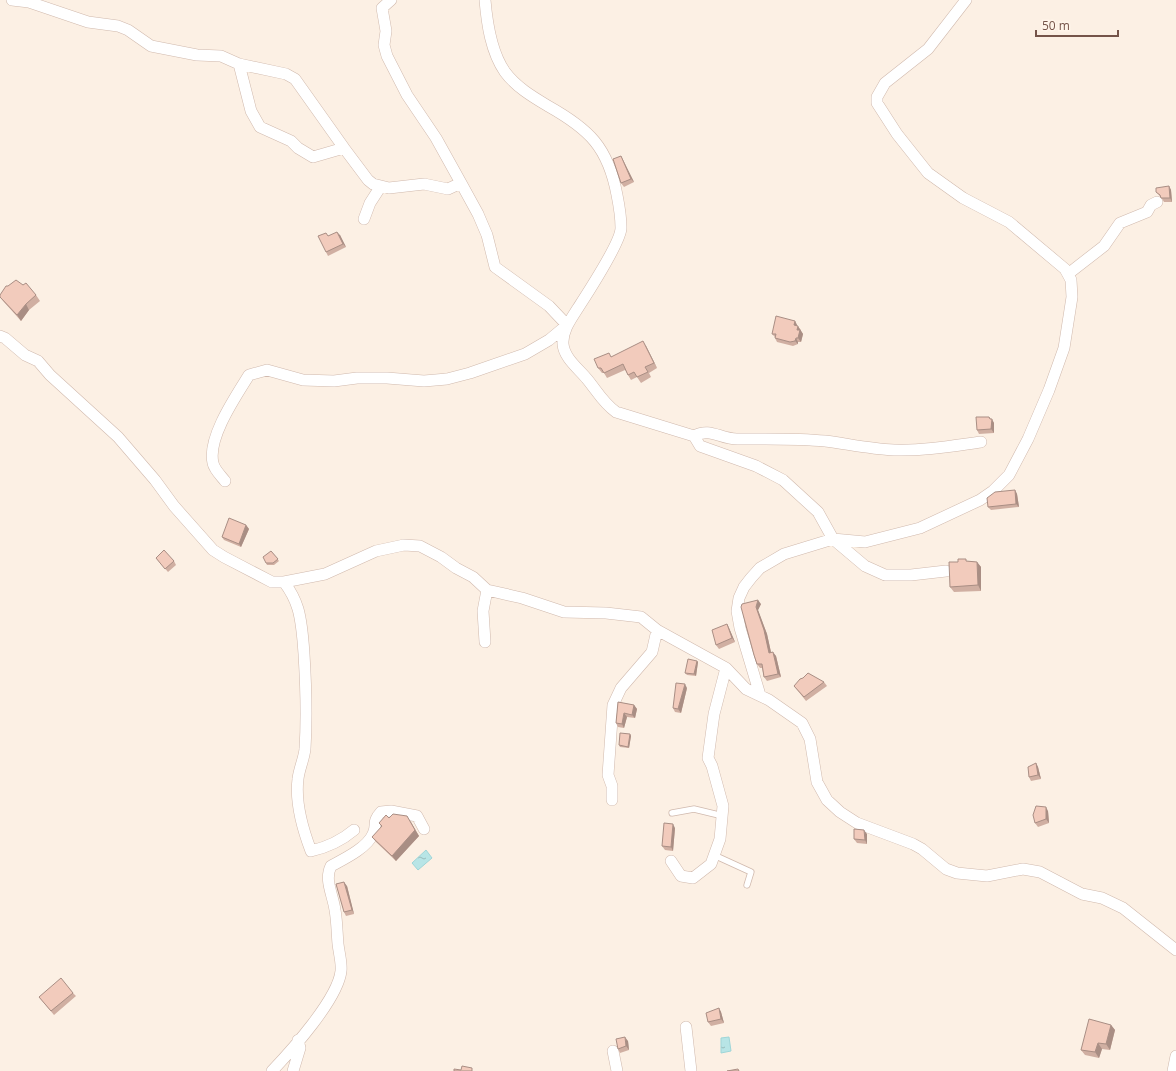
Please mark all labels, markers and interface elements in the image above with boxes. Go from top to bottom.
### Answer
scale bar [1036,12,1118,38]
text: 50 m [1042,17,1070,34]

